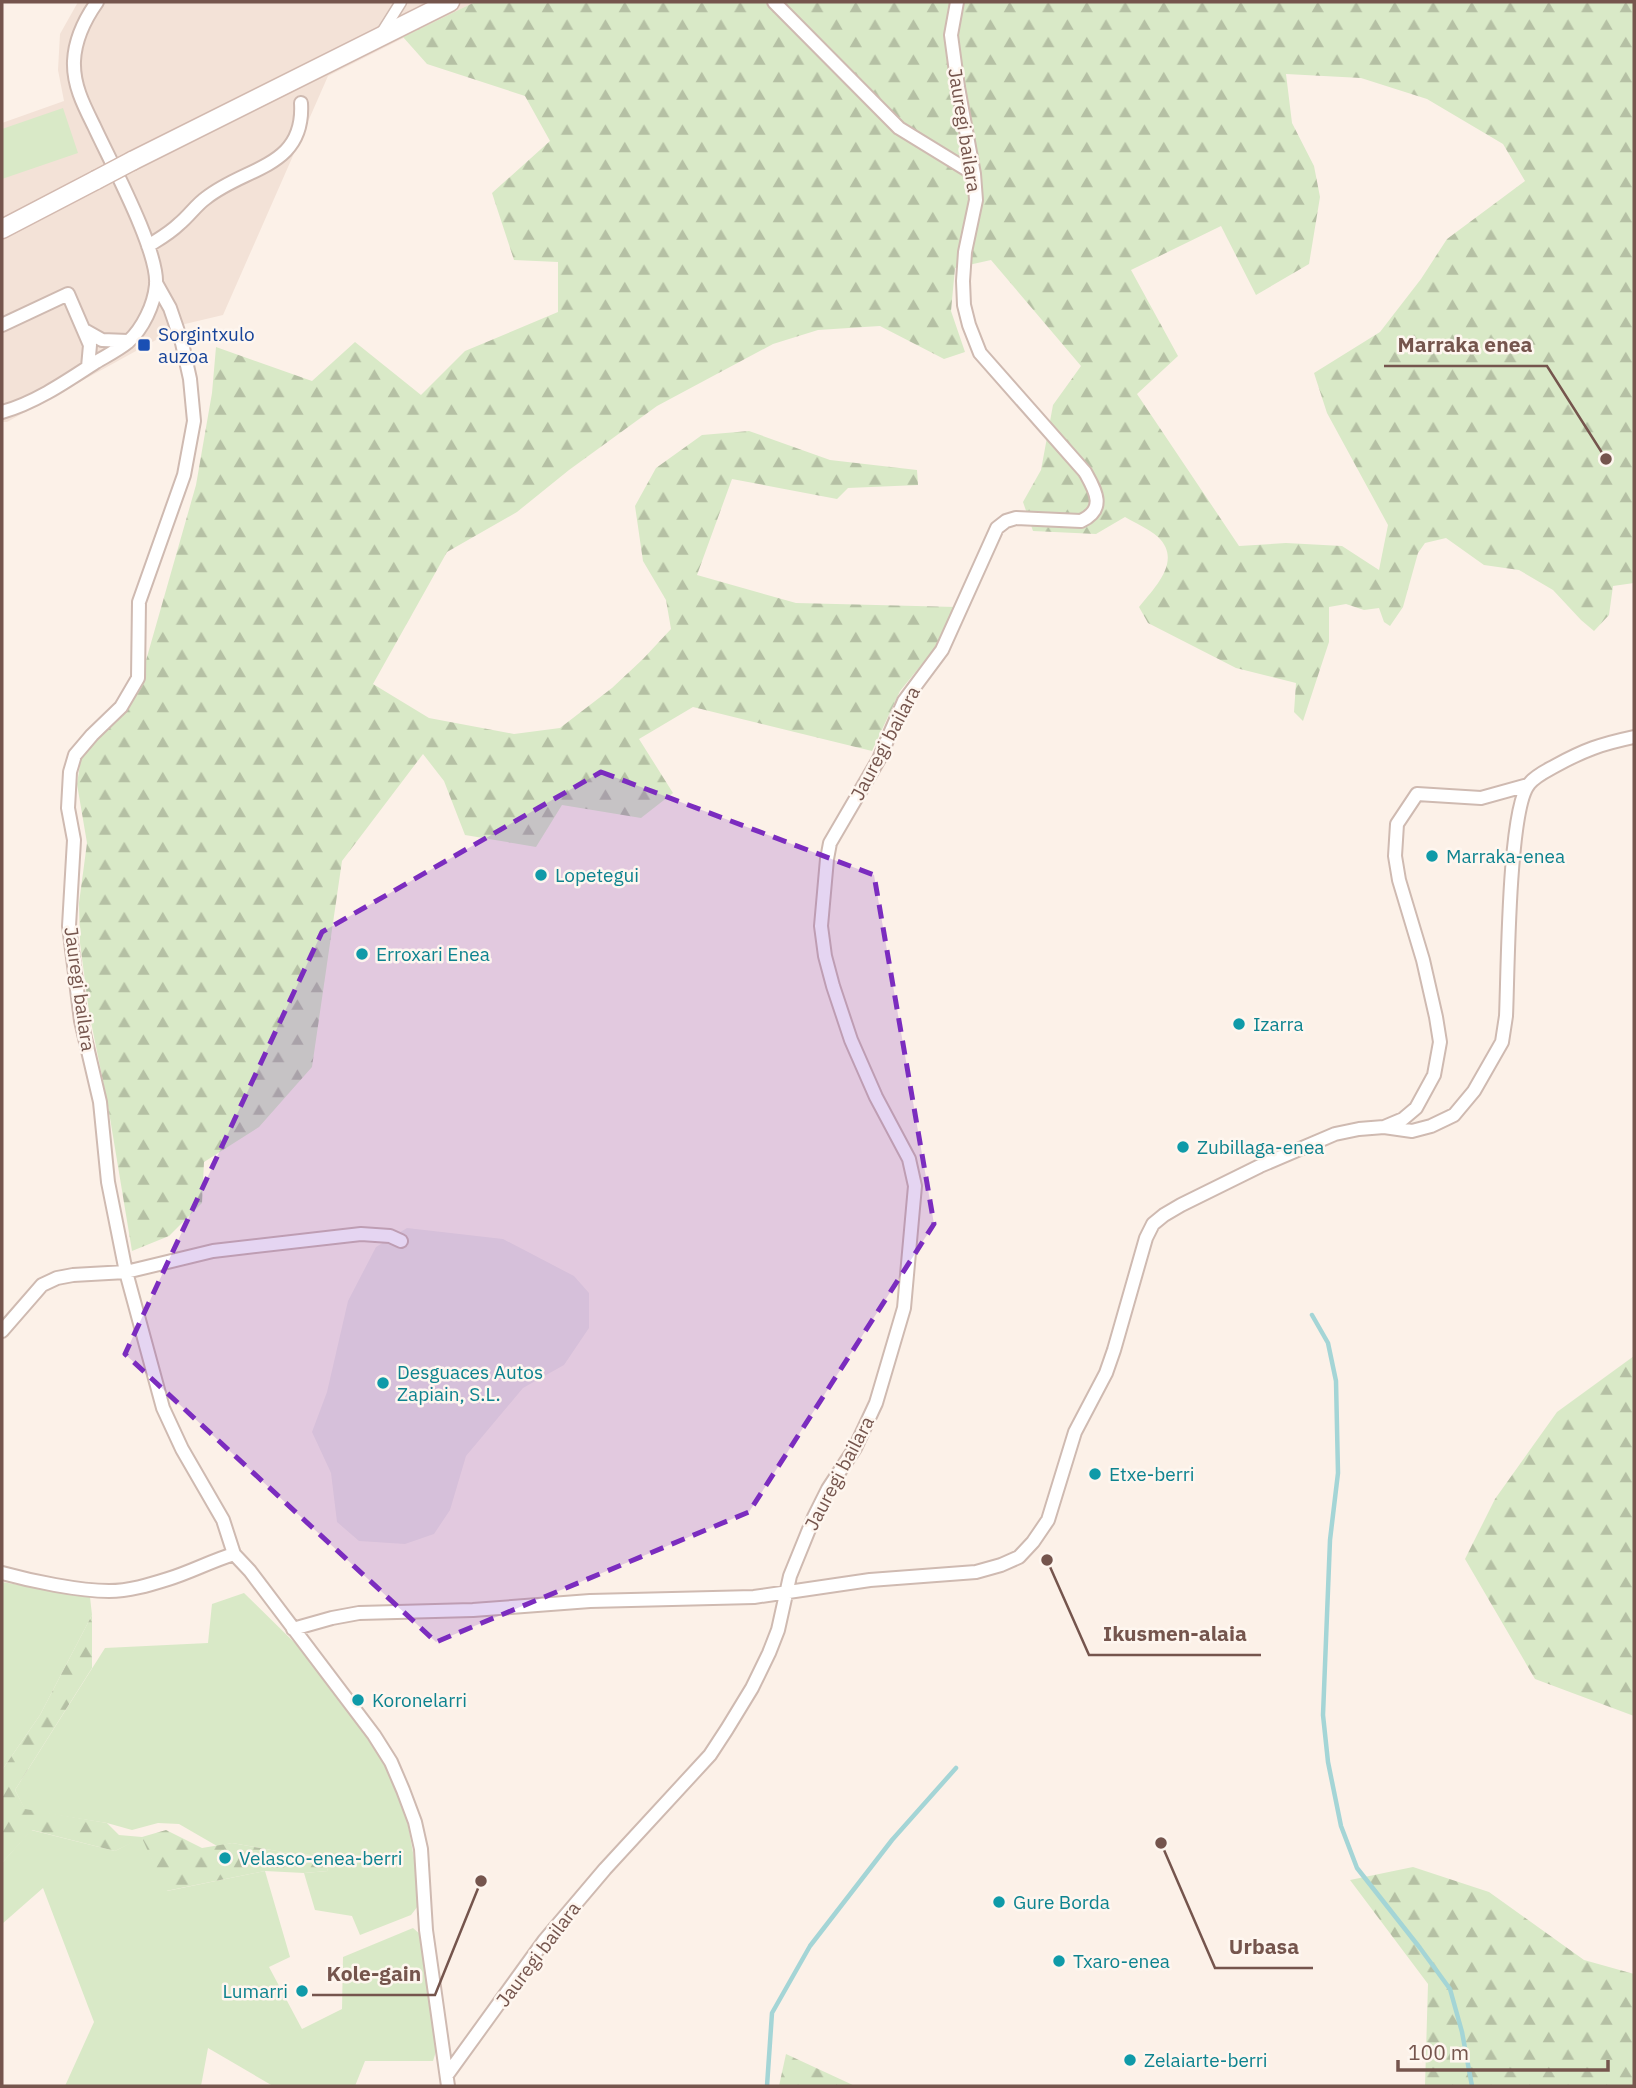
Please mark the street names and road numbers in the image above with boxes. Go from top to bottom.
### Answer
street label: Jauregi bailara [943,66,987,194]
street label: Jauregi bailara [845,682,925,804]
street label: Jauregi bailara [59,925,101,1053]
street label: Jauregi bailara [799,1412,879,1534]
street label: Jauregi bailara [491,1897,585,2011]

